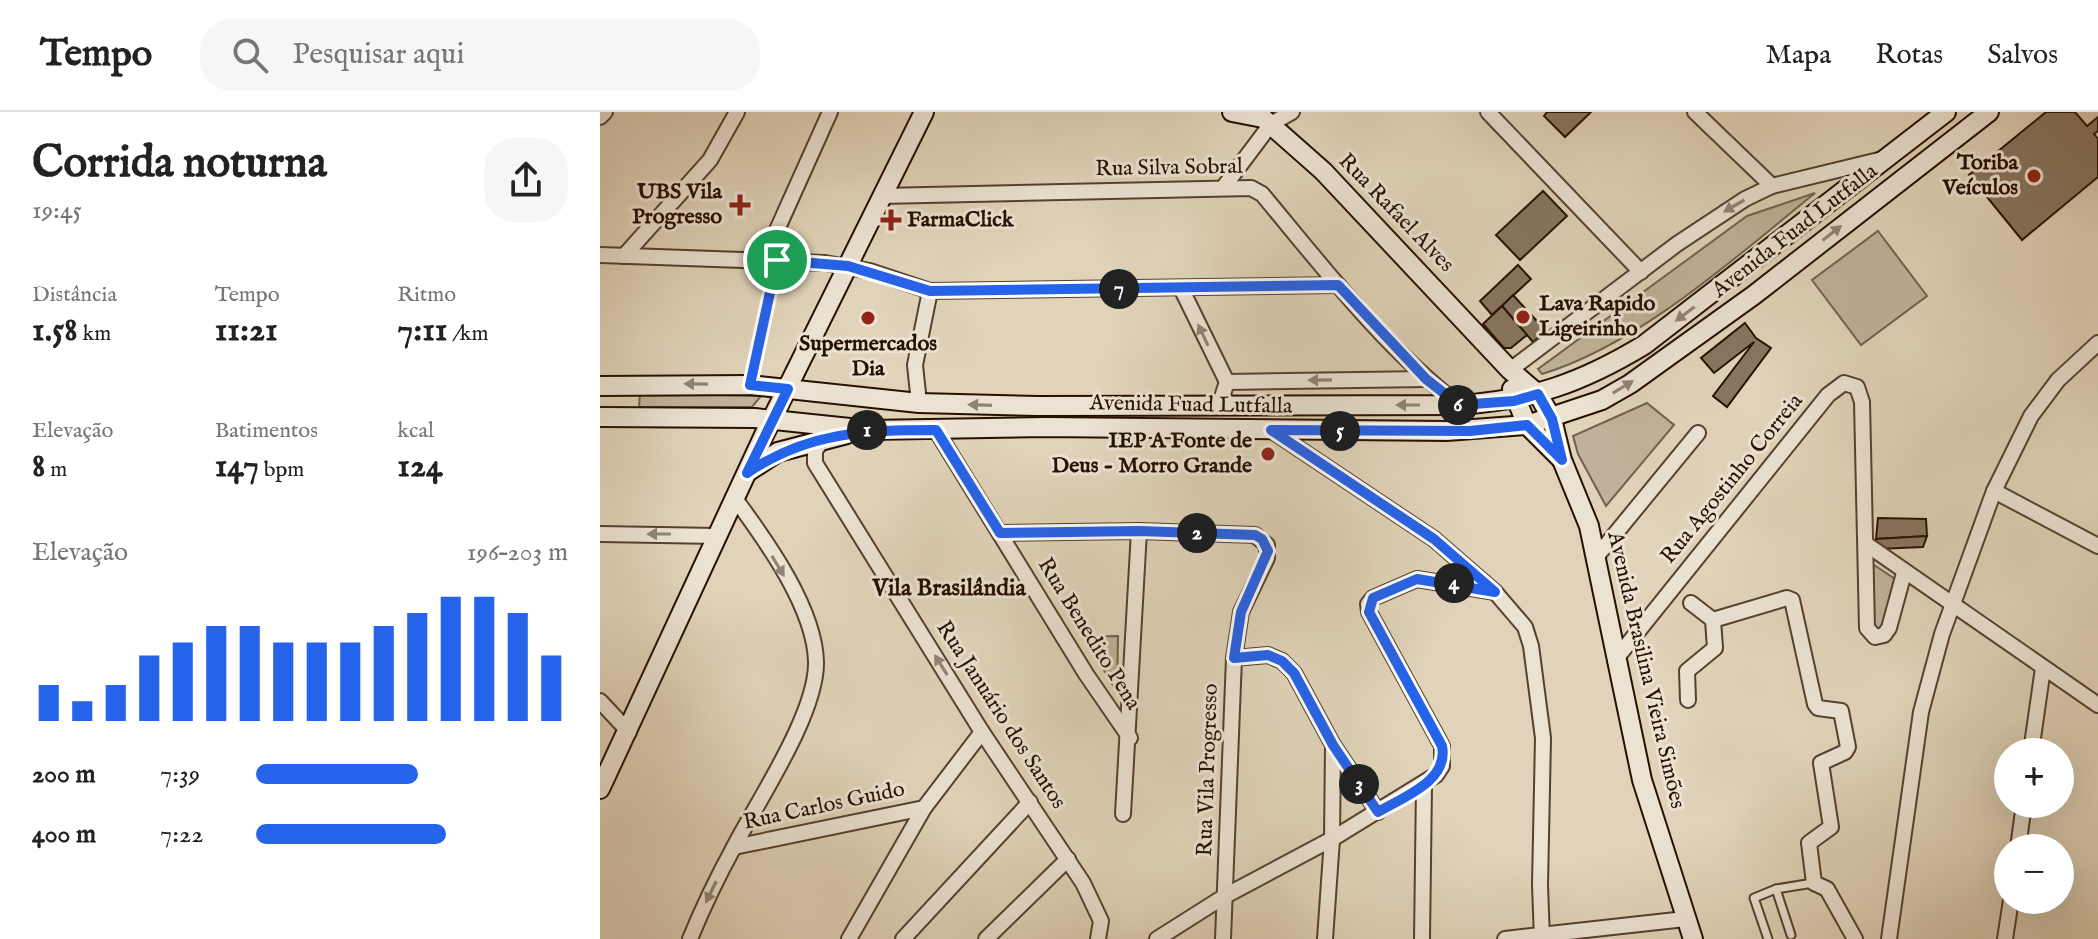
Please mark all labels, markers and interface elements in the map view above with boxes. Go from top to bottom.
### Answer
search box [200,19,760,91]
text: Tempo [40,31,152,79]
icon: search [228,33,272,77]
text: Pesquisar aqui [292,36,464,74]
text: Mapa [1766,38,1831,73]
text: Rotas [1875,38,1943,73]
text: Salvos [1987,38,2058,73]
text: Corrida noturna [32,136,327,192]
button: share [484,138,568,222]
street label: Rua Rafael Alves [1332,148,1460,278]
place label: Toriba Veículos [1941,149,2018,202]
street label: Rua Silva Sobral [1095,153,1243,183]
street label: Avenida Fuad Lutfalla [1706,157,1884,305]
marker: Toriba Veículos [2025,167,2043,185]
place label: UBS Vila Progresso [632,178,722,231]
text: 19:45 [32,194,82,227]
marker: UBS Vila Progresso [729,194,751,216]
one-way arrow [1723,199,1745,213]
place label: FarmaClick [907,206,1015,234]
marker: FarmaClick [882,211,900,229]
pin [743,226,811,294]
one-way arrow [1822,226,1842,242]
icon: arrive [755,238,799,282]
pin: 7 [1099,269,1139,309]
text: 7 [1114,275,1124,303]
text: Distância [32,281,117,309]
text: Tempo [215,281,280,309]
text: Ritmo [397,281,456,309]
place label: Lava Rapido Ligeirinho [1539,290,1655,343]
one-way arrow [1674,306,1696,322]
marker: Lava Rapido Ligeirinho [1514,308,1532,326]
text: 1.58 [32,309,78,352]
text: 11:21 [215,309,278,352]
text: 7:11 [397,309,448,352]
marker: Supermercados Dia [859,309,877,327]
text: km [78,320,111,348]
text: /km [448,320,489,348]
one-way arrow [1197,324,1210,347]
place label: Supermercados Dia [799,330,937,383]
one-way arrow [1307,374,1332,386]
one-way arrow [683,378,708,391]
one-way arrow [1612,381,1634,395]
pin: 6 [1438,385,1478,425]
street label: Rua Agostinho Correia [1655,388,1810,570]
street label: Avenida Fuad Lutfalla [1088,389,1293,421]
text: 6 [1453,391,1463,419]
one-way arrow [967,398,992,411]
one-way arrow [1395,399,1420,411]
pin: 1 [847,410,887,450]
pin: 5 [1320,411,1360,451]
text: 1 [863,416,871,444]
text: Elevação [32,417,113,445]
text: Batimentos [215,417,318,445]
text: kcal [397,417,434,445]
text: 5 [1336,417,1344,445]
place label: IEP A Fonte de Deus - Morro Grande [1052,427,1252,480]
text: 8 [32,445,45,488]
text: 147 [215,445,259,488]
text: 124 [397,445,443,488]
marker: IEP A Fonte de Deus - Morro Grande [1259,445,1277,463]
text: m [45,456,67,484]
text: bpm [259,456,304,484]
pin: 2 [1177,513,1217,553]
text: 2 [1192,519,1202,547]
one-way arrow [646,528,671,540]
street label: Avenida Brasilina Vieira Simões [1600,528,1692,811]
text: Elevação [32,536,128,569]
text: 196–203 m [467,536,568,569]
street label: Rua Benedito Pena [1031,553,1147,716]
one-way arrow [771,555,785,577]
pin: 4 [1434,563,1474,603]
text: 4 [1449,569,1459,597]
district label: Vila Brasilândia [871,573,1026,604]
street label: Rua Januário dos Santos [930,616,1072,814]
one-way arrow [934,654,949,677]
street label: Rua Vila Progresso [1191,683,1225,857]
map controls [1994,738,2074,914]
button: + [1994,738,2074,818]
text: 200 m [32,758,96,791]
text: 7:39 [160,758,200,791]
pin: 3 [1339,764,1379,804]
text: 3 [1355,770,1363,798]
street label: Rua Carlos Guido [741,775,907,837]
text: 400 m [32,818,96,851]
text: 7:22 [160,818,203,851]
button: − [1994,834,2074,914]
one-way arrow [704,881,718,904]

